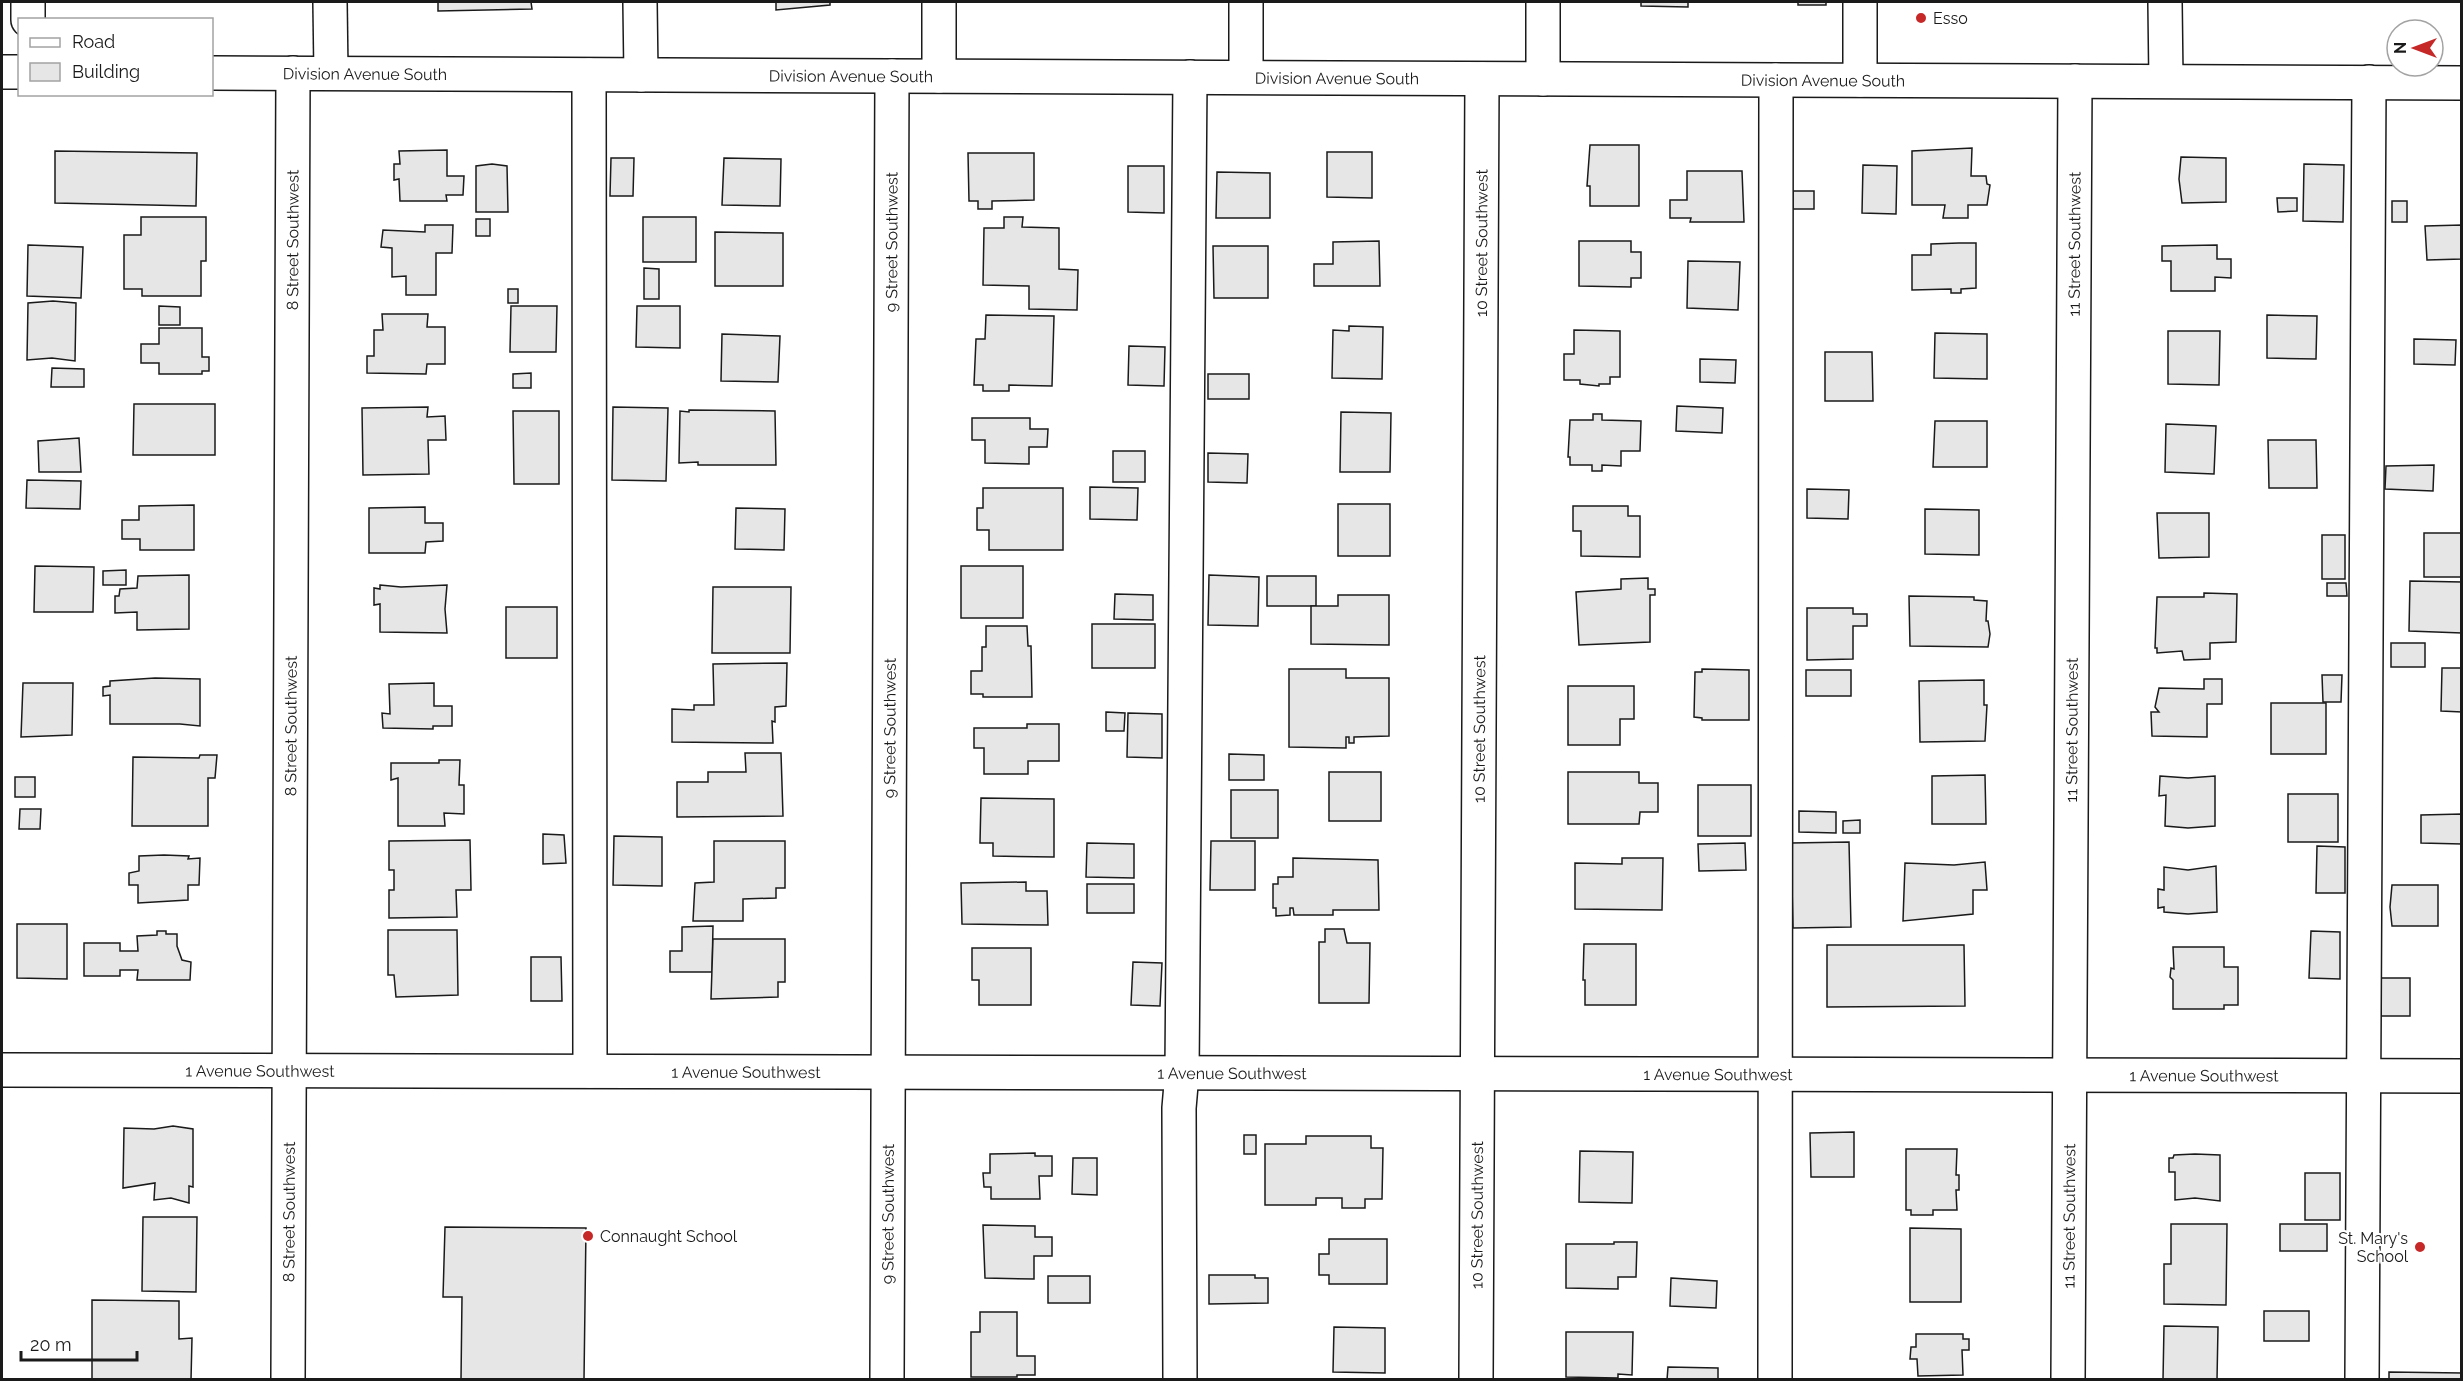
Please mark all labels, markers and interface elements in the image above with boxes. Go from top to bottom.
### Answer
place label: Esso [1933,9,1968,28]
marker: Esso [1914,11,1928,25]
legend [18,18,213,96]
north arrow [2385,18,2445,78]
text: Road [72,31,115,52]
text: N [2391,42,2410,54]
text: Building [72,61,140,82]
street label: Division Avenue South [283,64,447,84]
street label: Division Avenue South [769,66,933,86]
street label: Division Avenue South [1255,68,1419,88]
street label: Division Avenue South [1741,70,1905,90]
street label: 10 Street Southwest [1471,168,1491,317]
street label: 8 Street Southwest [283,169,302,310]
street label: 9 Street Southwest [882,171,901,312]
street label: 11 Street Southwest [2064,171,2084,316]
street label: 10 Street Southwest [1469,654,1489,803]
street label: 8 Street Southwest [281,655,300,796]
street label: 9 Street Southwest [880,657,899,798]
street label: 11 Street Southwest [2062,657,2081,802]
street label: 1 Avenue Southwest [185,1061,335,1080]
street label: 1 Avenue Southwest [671,1062,821,1081]
street label: 1 Avenue Southwest [1157,1063,1307,1083]
street label: 1 Avenue Southwest [1643,1065,1793,1084]
street label: 1 Avenue Southwest [2129,1066,2279,1085]
street label: 10 Street Southwest [1467,1140,1487,1289]
street label: 8 Street Southwest [279,1141,298,1282]
street label: 9 Street Southwest [878,1143,897,1284]
street label: 11 Street Southwest [2059,1143,2079,1288]
place label: Connaught School [600,1227,738,1246]
marker: Connaught School [581,1229,595,1243]
place label: St. Mary's School [2338,1229,2409,1266]
marker: St. Mary's School [2413,1240,2427,1254]
scale bar [21,1324,136,1362]
text: 20 m [30,1334,72,1355]

